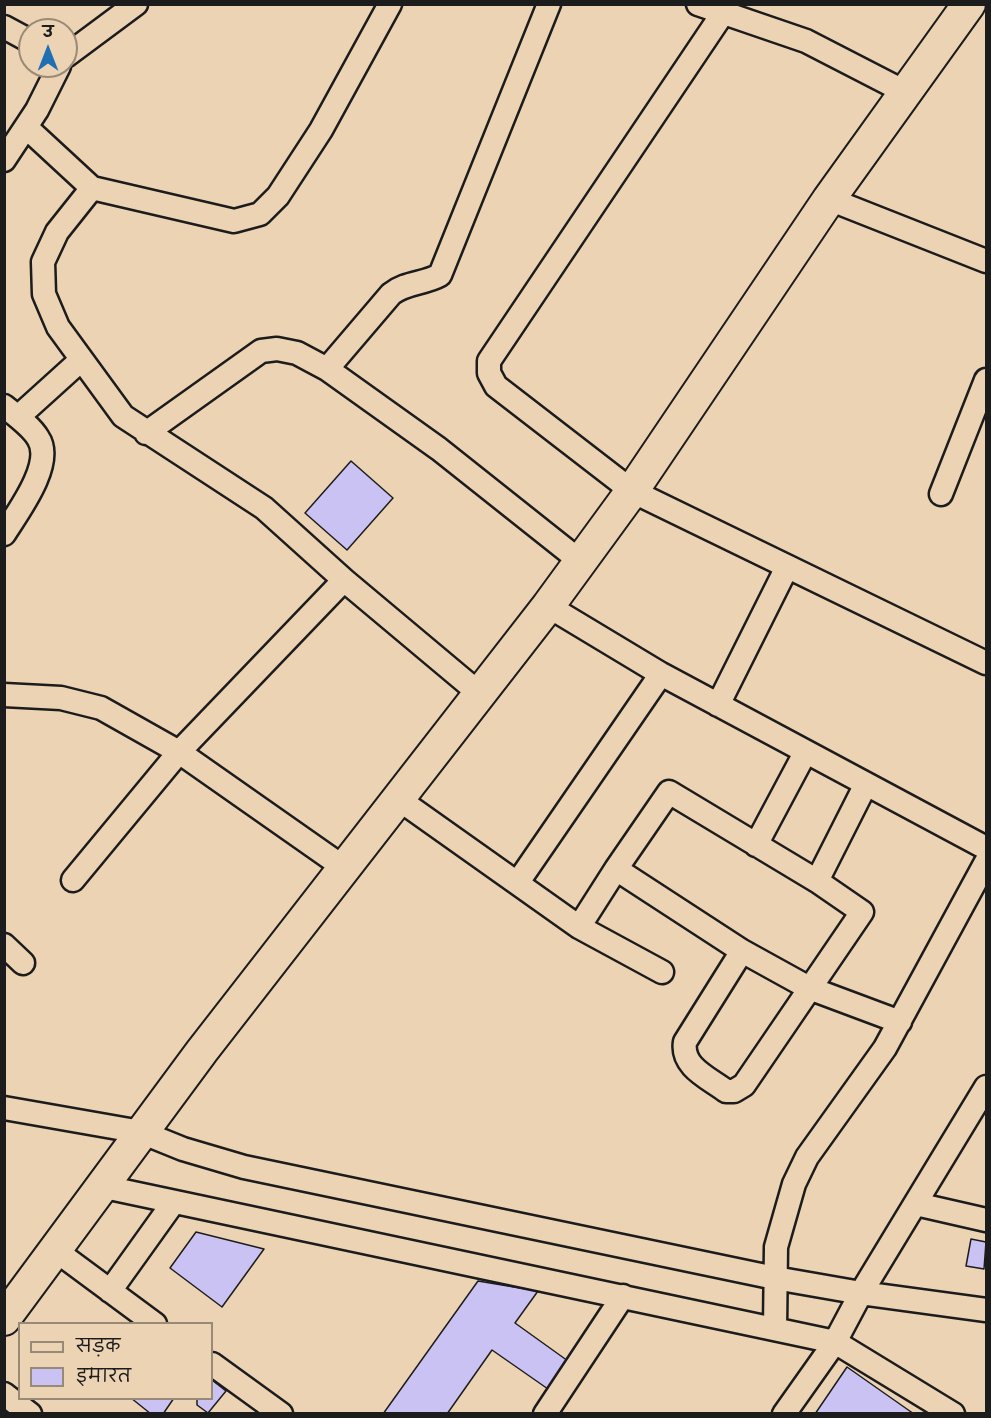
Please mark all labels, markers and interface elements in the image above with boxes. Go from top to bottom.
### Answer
text: उ [43,17,53,46]
north arrow [18,18,78,78]
legend [18,1322,213,1400]
text: सड़क [76,1330,120,1362]
text: इमारत [76,1360,131,1392]

